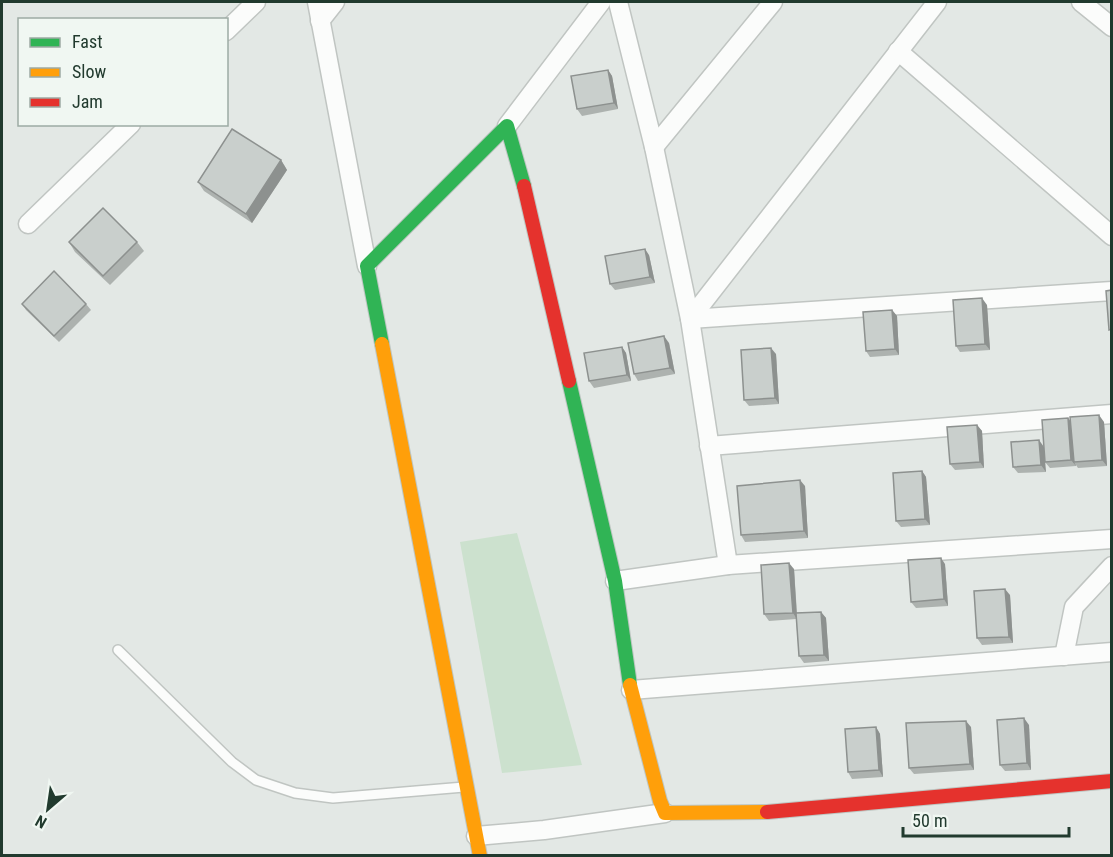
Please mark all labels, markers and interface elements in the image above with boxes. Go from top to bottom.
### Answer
legend [18,18,228,126]
text: Fast [72,31,103,52]
text: Slow [72,61,107,82]
text: Jam [72,91,103,112]
north arrow [18,779,78,839]
scale bar [903,800,1070,838]
text: 50 m [912,810,947,831]
text: N [32,811,50,832]

